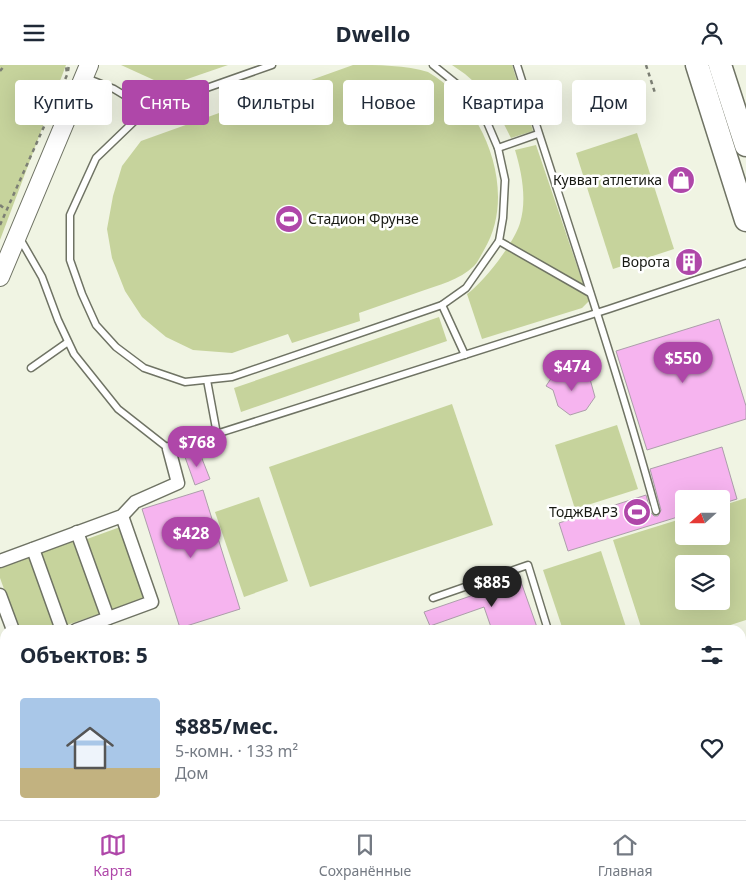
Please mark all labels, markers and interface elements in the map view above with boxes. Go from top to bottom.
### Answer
text: Dwello [336,18,410,48]
icon: menu [20,19,48,47]
icon: person [698,19,726,47]
chip: Купить [15,80,112,125]
chip: Снять [122,80,209,125]
chip: Фильтры [219,80,333,125]
chip: Новое [343,80,434,125]
chip: Квартира [444,80,562,125]
chip: Дом [572,80,646,125]
shop icon: Кувват атлетика [666,165,696,195]
place label: Кувват атлетика [553,170,662,189]
sports icon: Стадион Фрунзе [274,204,304,234]
place label: Стадион Фрунзе [308,209,419,228]
building icon: Ворота [674,247,704,277]
place label: Ворота [622,252,670,271]
pin: $550 [653,341,713,384]
text: $550 [665,347,701,369]
pin: $474 [542,349,602,392]
text: $474 [554,355,590,377]
pin: $768 [167,425,227,468]
text: $768 [179,431,215,453]
north arrow [675,490,730,545]
map controls [675,490,730,610]
sports icon: ТоджВАРЗ [622,497,652,527]
place label: ТоджВАРЗ [549,502,618,521]
pin: $428 [161,517,221,559]
text: $428 [173,522,209,544]
button: layers [675,555,730,610]
pin: $885 [462,565,522,608]
text: $885 [474,571,510,593]
text: Объектов: 5 [20,641,148,669]
icon: filters [698,641,726,669]
text: $885/мес. [175,712,279,740]
icon: home [60,718,120,778]
icon: heart [698,734,726,762]
text: 5-комн. · 133 m² [175,740,298,762]
text: Дом [175,762,208,784]
tab: Карта [93,831,132,880]
tab: Сохранённые [319,831,411,880]
tab: Главная [598,831,653,880]

